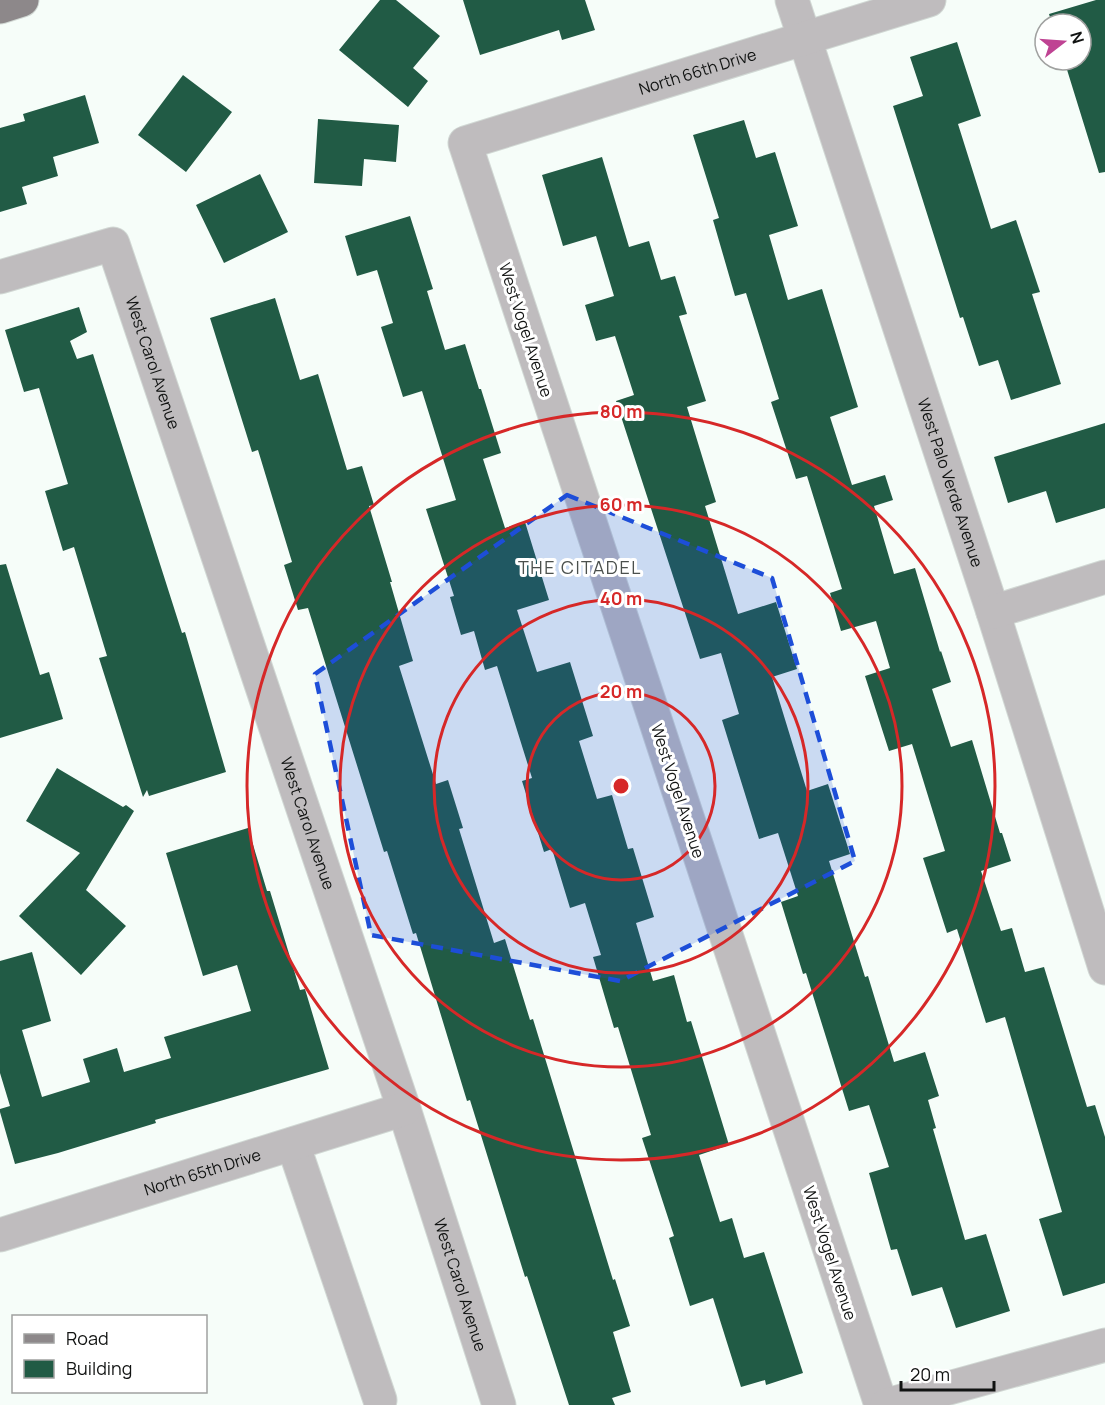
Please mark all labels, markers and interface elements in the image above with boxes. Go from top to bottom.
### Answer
north arrow [1033,12,1093,72]
text: N [1065,29,1090,46]
street label: North 66th Drive [636,43,759,100]
street label: West Vogel Avenue [494,260,558,400]
street label: West Carol Avenue [120,294,185,432]
street label: West Palo Verde Avenue [913,395,989,570]
text: 80 m [600,399,642,423]
text: 60 m [600,492,642,516]
district label: THE CITADEL [518,555,642,579]
text: 40 m [600,586,642,610]
text: 20 m [600,679,642,703]
street label: West Vogel Avenue [646,721,710,861]
street label: West Carol Avenue [275,754,340,893]
centre of rings [611,776,631,796]
street label: North 65th Drive [141,1143,263,1200]
street label: West Vogel Avenue [798,1183,862,1323]
street label: West Carol Avenue [429,1215,492,1354]
legend [12,1315,207,1393]
text: Road [66,1326,109,1350]
scale bar [901,1354,994,1392]
text: Building [66,1356,132,1380]
text: 20 m [910,1362,950,1386]

